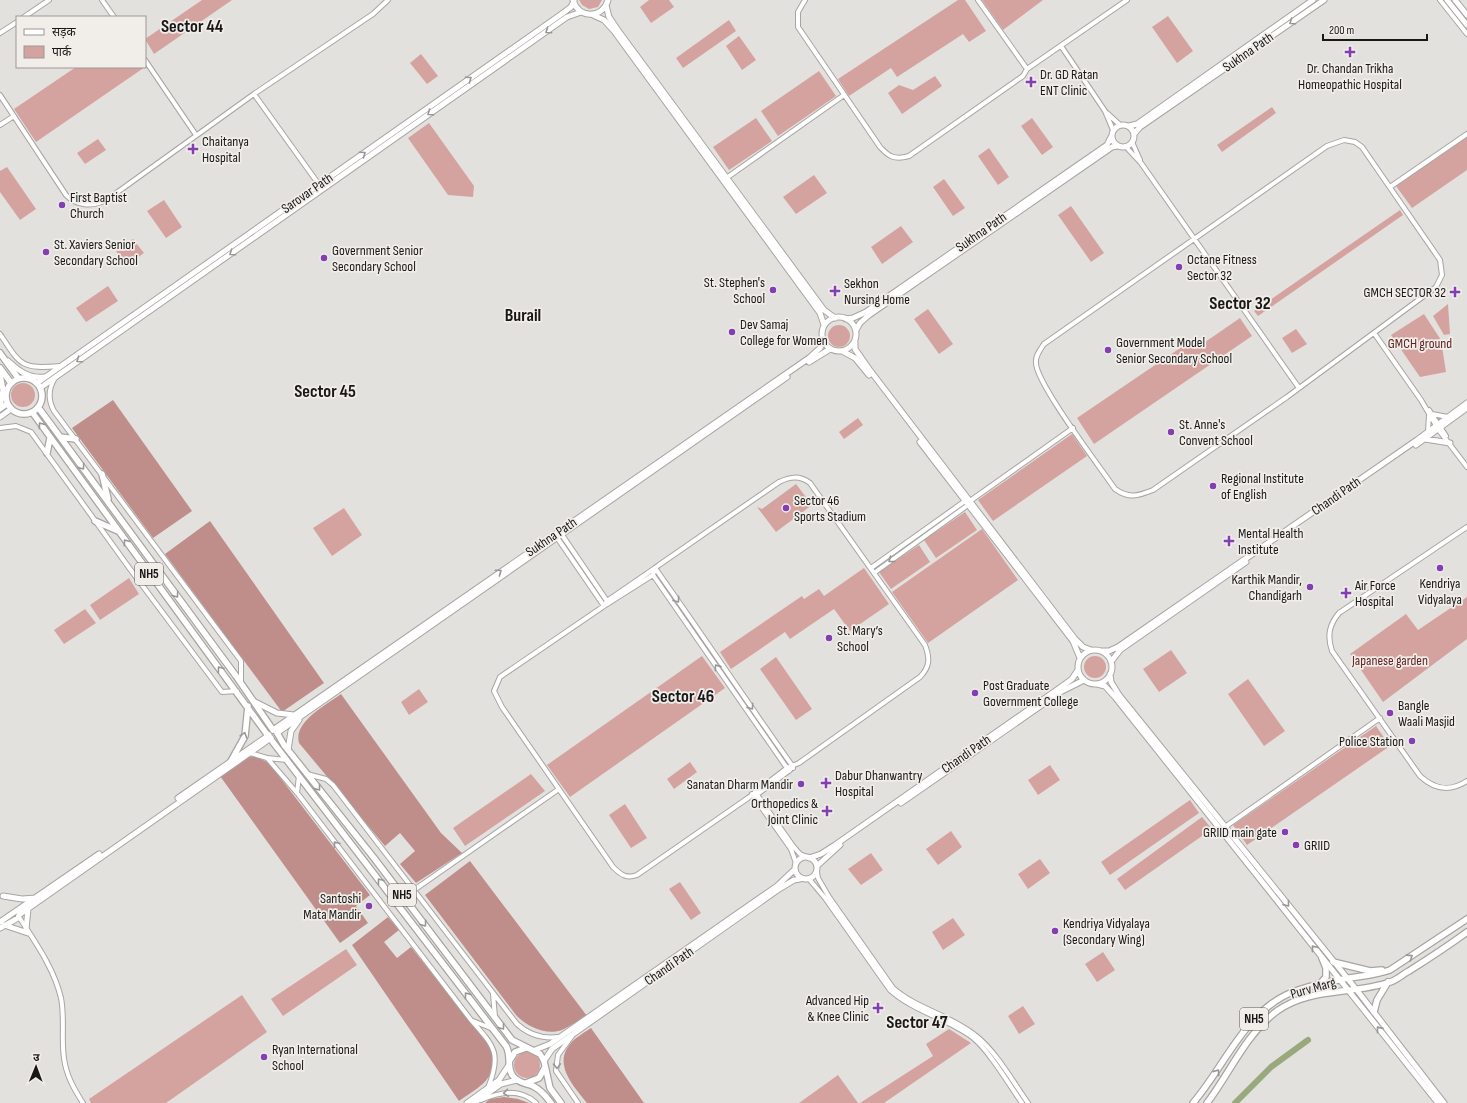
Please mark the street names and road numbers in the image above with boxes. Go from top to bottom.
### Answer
street label: Sukhna Path [1219,28,1277,76]
street label: Sarovar Path [278,169,336,217]
street label: Sukhna Path [952,208,1010,256]
street label: Chandi Path [1308,473,1364,519]
street label: Sukhna Path [522,514,580,560]
road number: NH5 [135,563,163,585]
street label: Chandi Path [938,731,994,777]
road number: NH5 [388,884,416,906]
street label: Chandi Path [641,943,697,989]
street label: Purv Marg [1288,973,1338,1003]
road number: NH5 [1240,1008,1268,1030]

